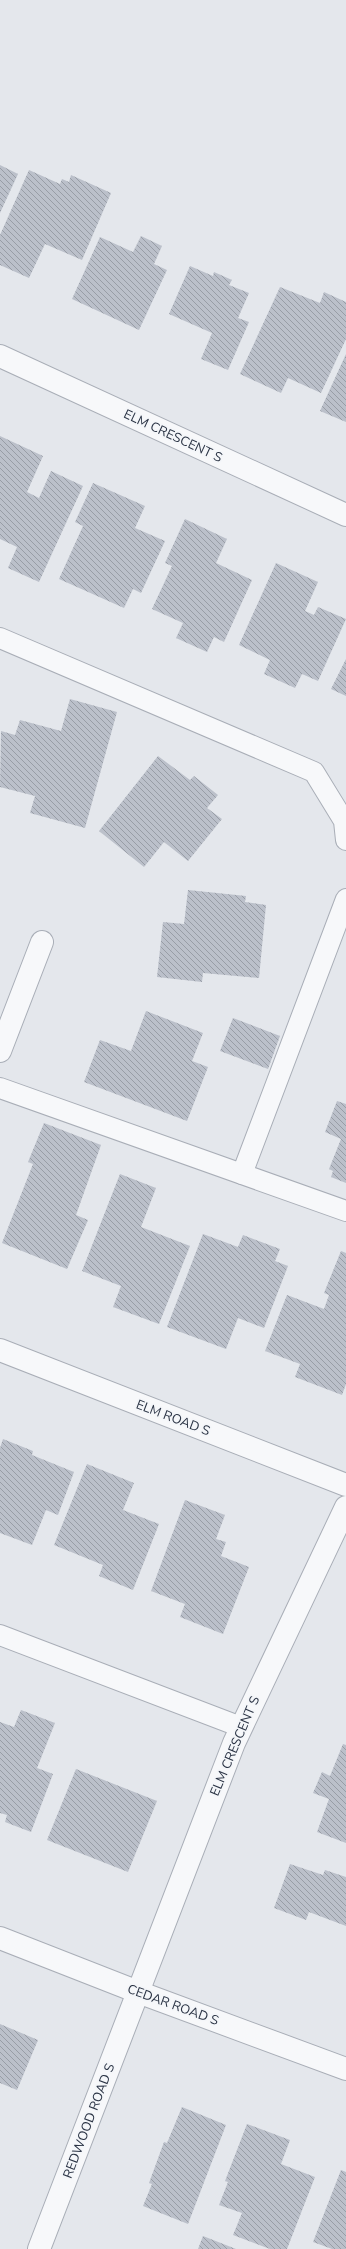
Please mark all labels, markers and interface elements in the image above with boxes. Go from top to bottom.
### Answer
street label: ELM CRESCENT S [121,405,225,467]
street label: ELM ROAD S [133,1396,213,1440]
street label: ELM CRESCENT S [206,1693,264,1799]
street label: CEDAR ROAD S [125,1980,221,2030]
street label: REDWOOD ROAD S [59,2061,119,2181]

